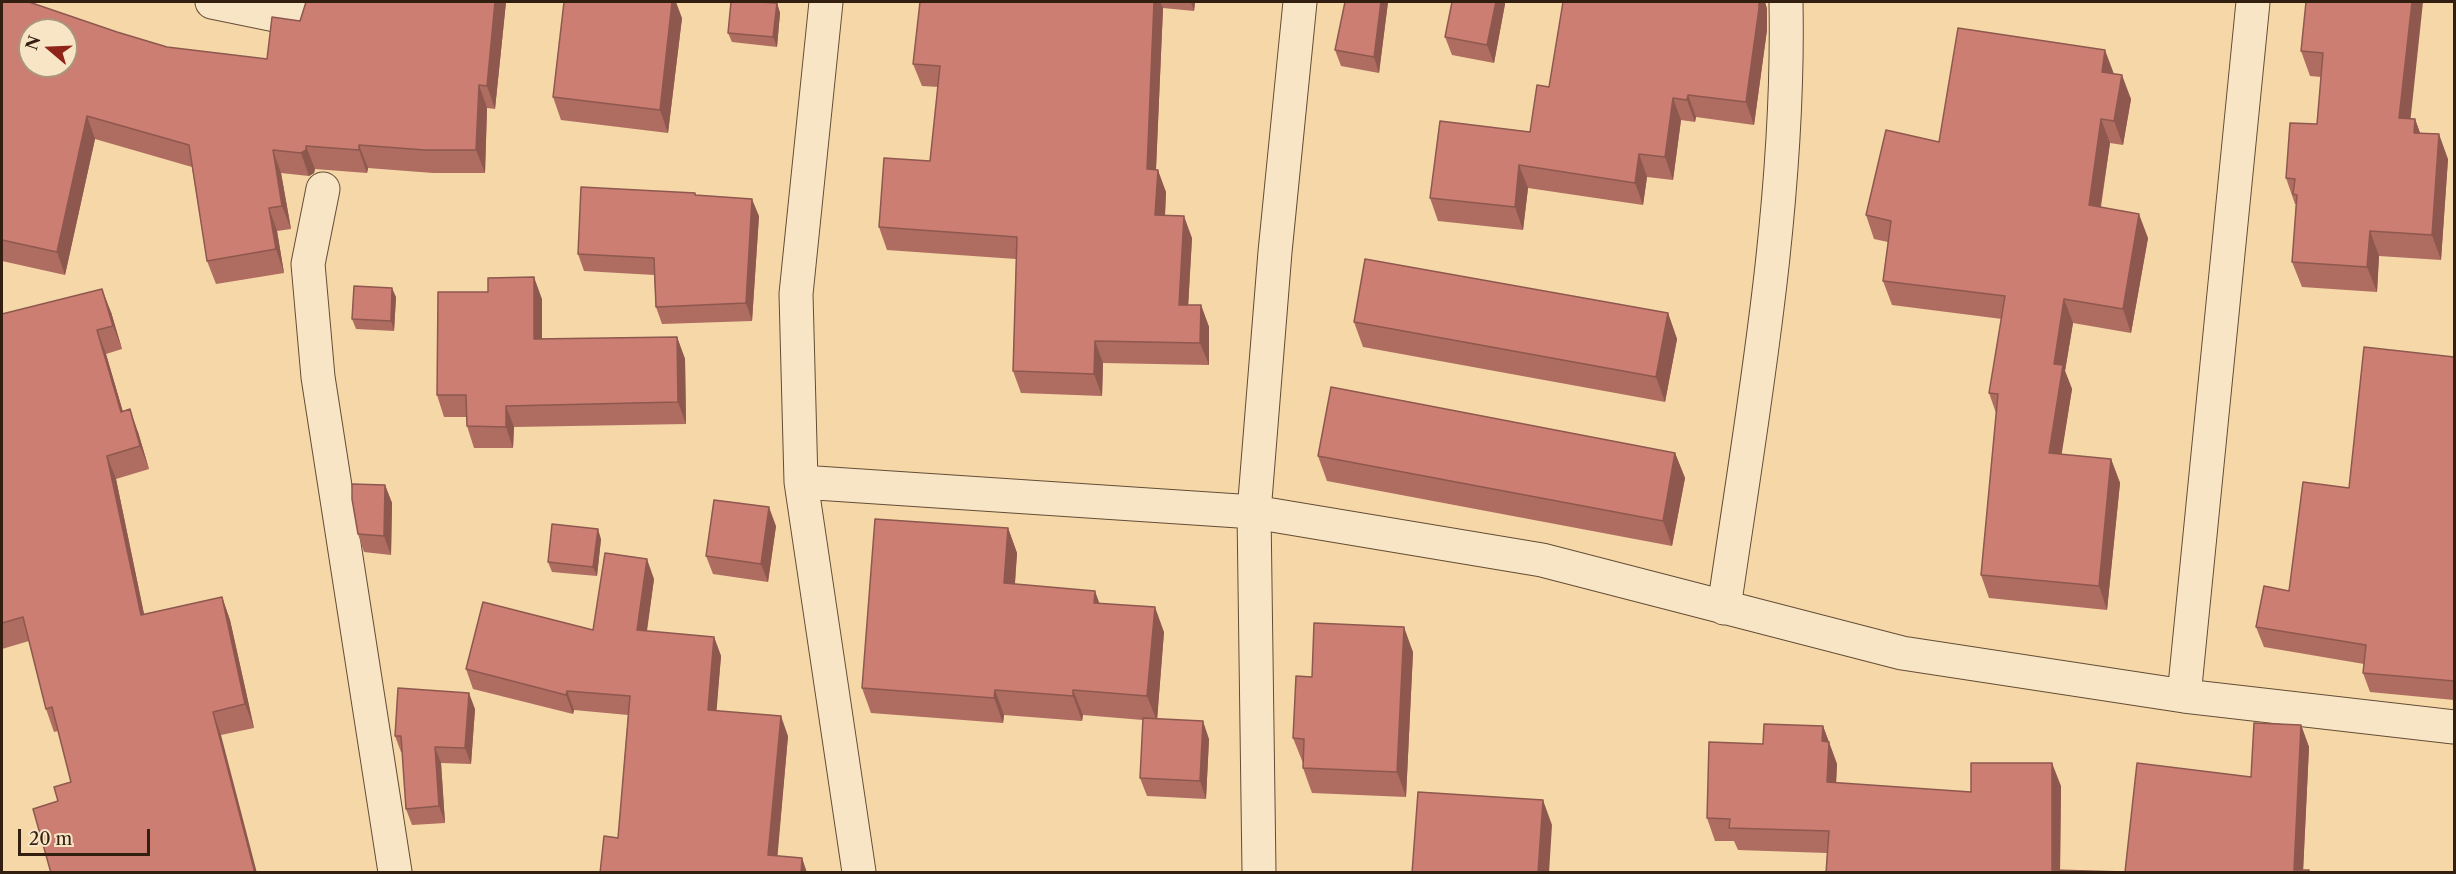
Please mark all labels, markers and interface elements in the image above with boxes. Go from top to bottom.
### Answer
north arrow [18,18,78,78]
text: N [21,33,45,53]
scale bar [21,817,153,855]
text: 20 m [29,828,72,850]

